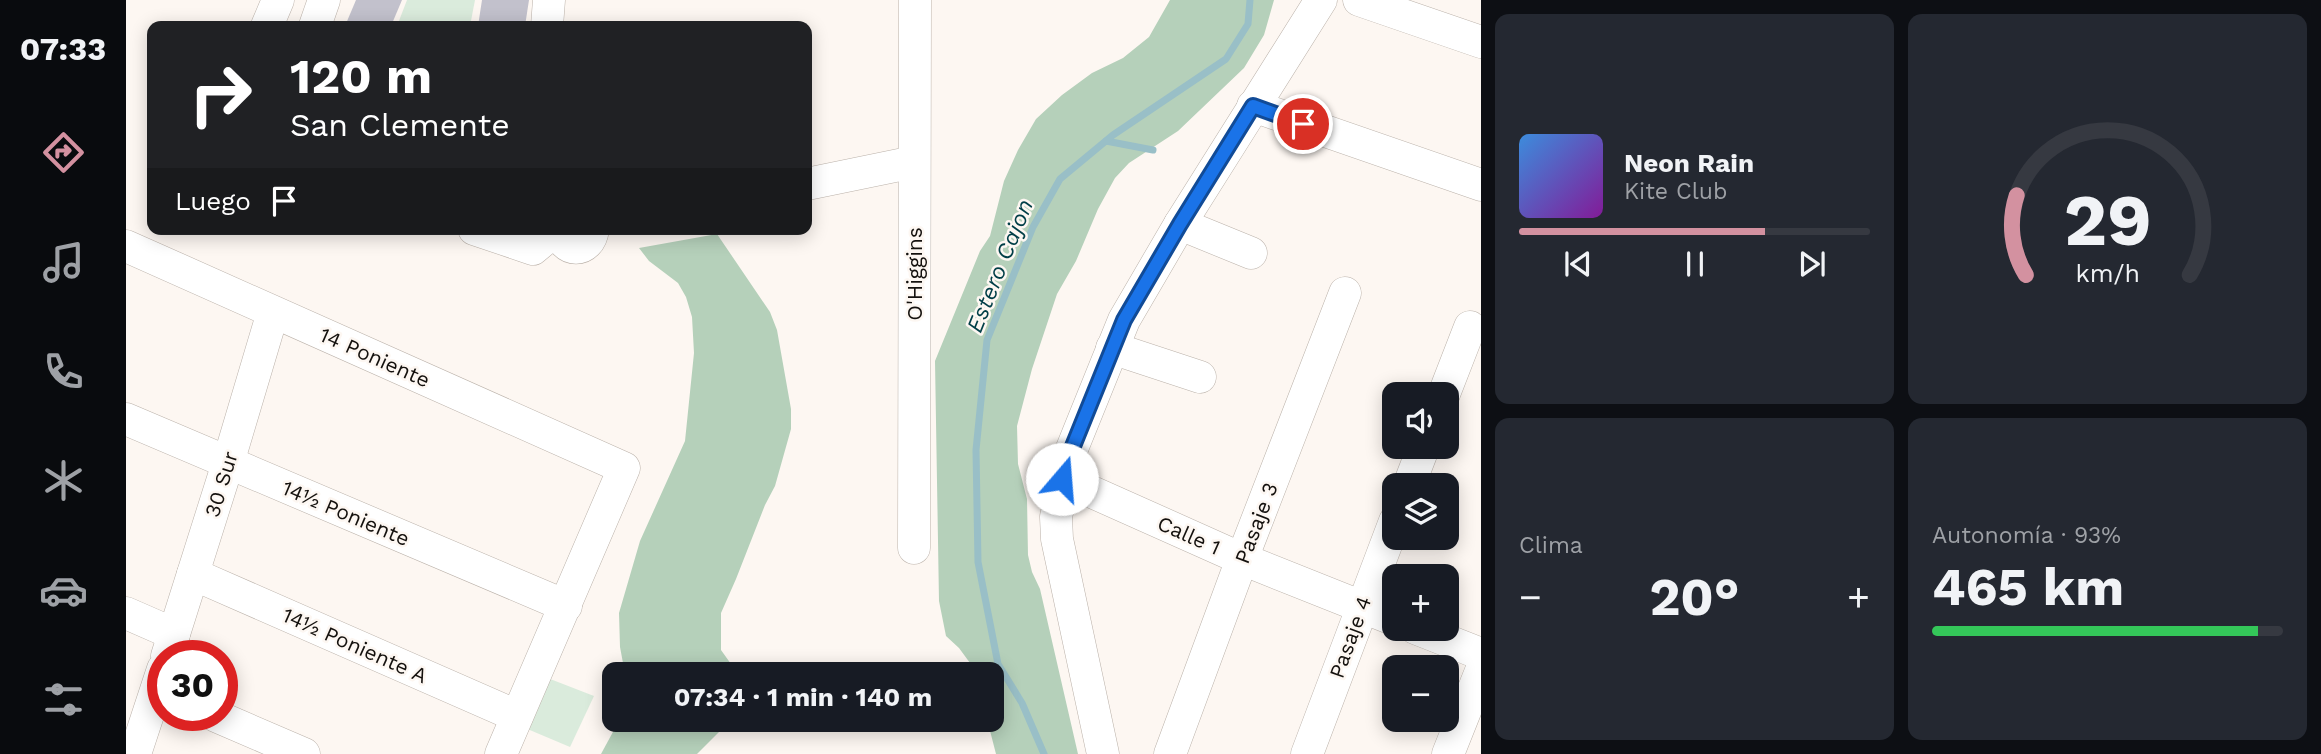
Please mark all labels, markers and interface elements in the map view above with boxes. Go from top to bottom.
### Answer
text: 07:33 [20,30,106,68]
text: 120 m [290,47,432,105]
icon: right [175,49,266,140]
pin [1273,94,1333,154]
icon: arrive [1284,105,1322,143]
text: San Clemente [290,106,510,144]
icon: directions [39,128,88,177]
text: Neon Rain [1624,148,1754,178]
text: 29 [2063,177,2152,263]
text: Kite Club [1624,178,1727,205]
icon: arrive [265,182,303,220]
text: Luego [175,186,251,216]
water label: Estero Cajon [961,195,1039,337]
street label: O'Higgins [902,227,927,321]
icon: music [39,238,88,287]
icon: previous [1559,245,1597,283]
icon: pause [1676,245,1714,283]
icon: next [1793,245,1831,283]
text: km/h [2075,259,2140,288]
street label: 14 Poniente [316,322,434,392]
icon: phone [39,347,88,396]
map controls [1382,382,1459,732]
button: sound [1382,382,1459,459]
position arrow [1025,442,1099,516]
street label: 30 Sur [199,448,243,520]
icon: climate [39,456,88,505]
button: layers [1382,473,1459,550]
street label: 14½ Poniente [279,475,413,551]
street label: Pasaje 3 [1229,479,1283,567]
street label: Calle 1 [1154,510,1224,560]
text: Autonomía · 93% [1932,522,2121,549]
text: Clima [1519,532,1583,559]
text: 465 km [1932,557,2124,618]
button: + [1382,564,1459,641]
icon: car [39,566,88,615]
text: 20° [1649,567,1740,628]
text: − [1519,575,1542,619]
text: + [1847,575,1870,619]
street label: Pasaje 4 [1324,593,1376,681]
street label: 14½ Poniente A [279,602,431,688]
speed limit sign: 30 [147,640,238,731]
button: − [1382,655,1459,732]
icon: filters [39,675,88,724]
text: 07:34 · 1 min · 140 m [674,682,932,712]

